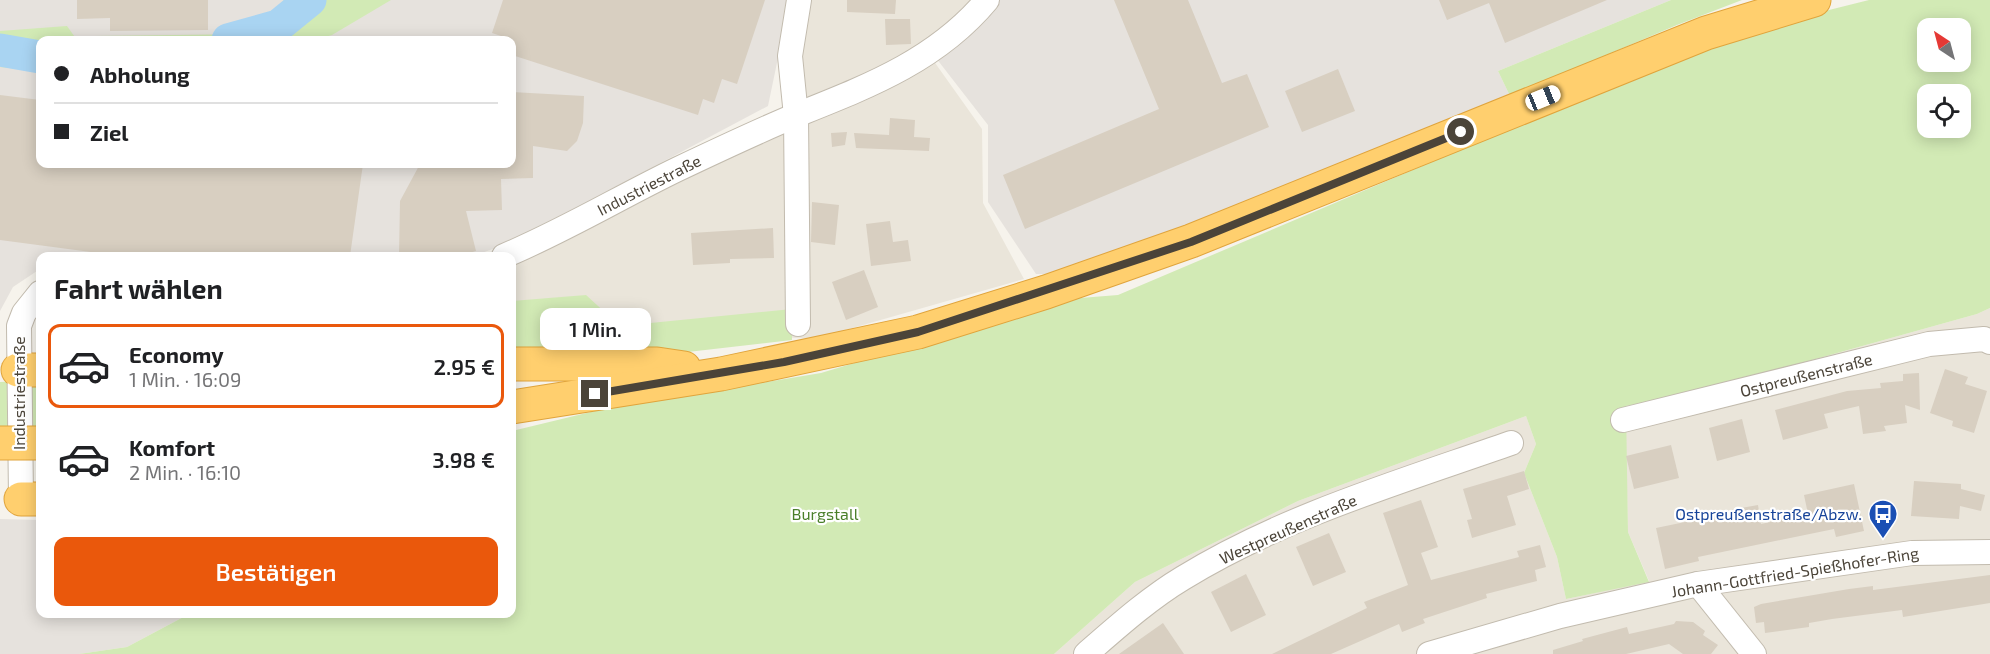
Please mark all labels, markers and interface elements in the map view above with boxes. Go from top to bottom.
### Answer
north arrow [1917,18,1971,72]
map controls [1917,18,1971,138]
text: Abholung [90,61,190,87]
car [1523,83,1563,113]
button: locate [1917,84,1971,138]
route start [1447,118,1474,145]
text: Ziel [90,119,129,145]
street label: Industriestraße [594,150,704,219]
text: Fahrt wählen [54,272,223,304]
callout: 1 Min. [540,307,650,349]
text: 1 Min. [569,317,622,341]
street label: Industriestraße [9,336,28,450]
icon: car [57,339,111,393]
text: Economy [129,341,224,367]
street label: Ostpreußenstraße [1738,349,1874,400]
text: 2.95 € [433,353,495,379]
text: 1 Min. · 16:09 [129,367,241,391]
route end [581,380,608,407]
icon: car [57,432,111,486]
text: Komfort [129,434,215,460]
text: 3.98 € [432,446,495,472]
text: 2 Min. · 16:10 [129,460,241,484]
street label: Westpreußenstraße [1216,490,1359,567]
bus stop icon: Ostpreußenstraße/Abzw. [1867,498,1899,540]
park label: Burgstall [792,504,859,523]
place label: Ostpreußenstraße/Abzw. [1675,504,1862,523]
button: Bestätigen [54,537,498,606]
street label: Johann-Gottfried-Spießhofer-Ring [1670,543,1920,600]

